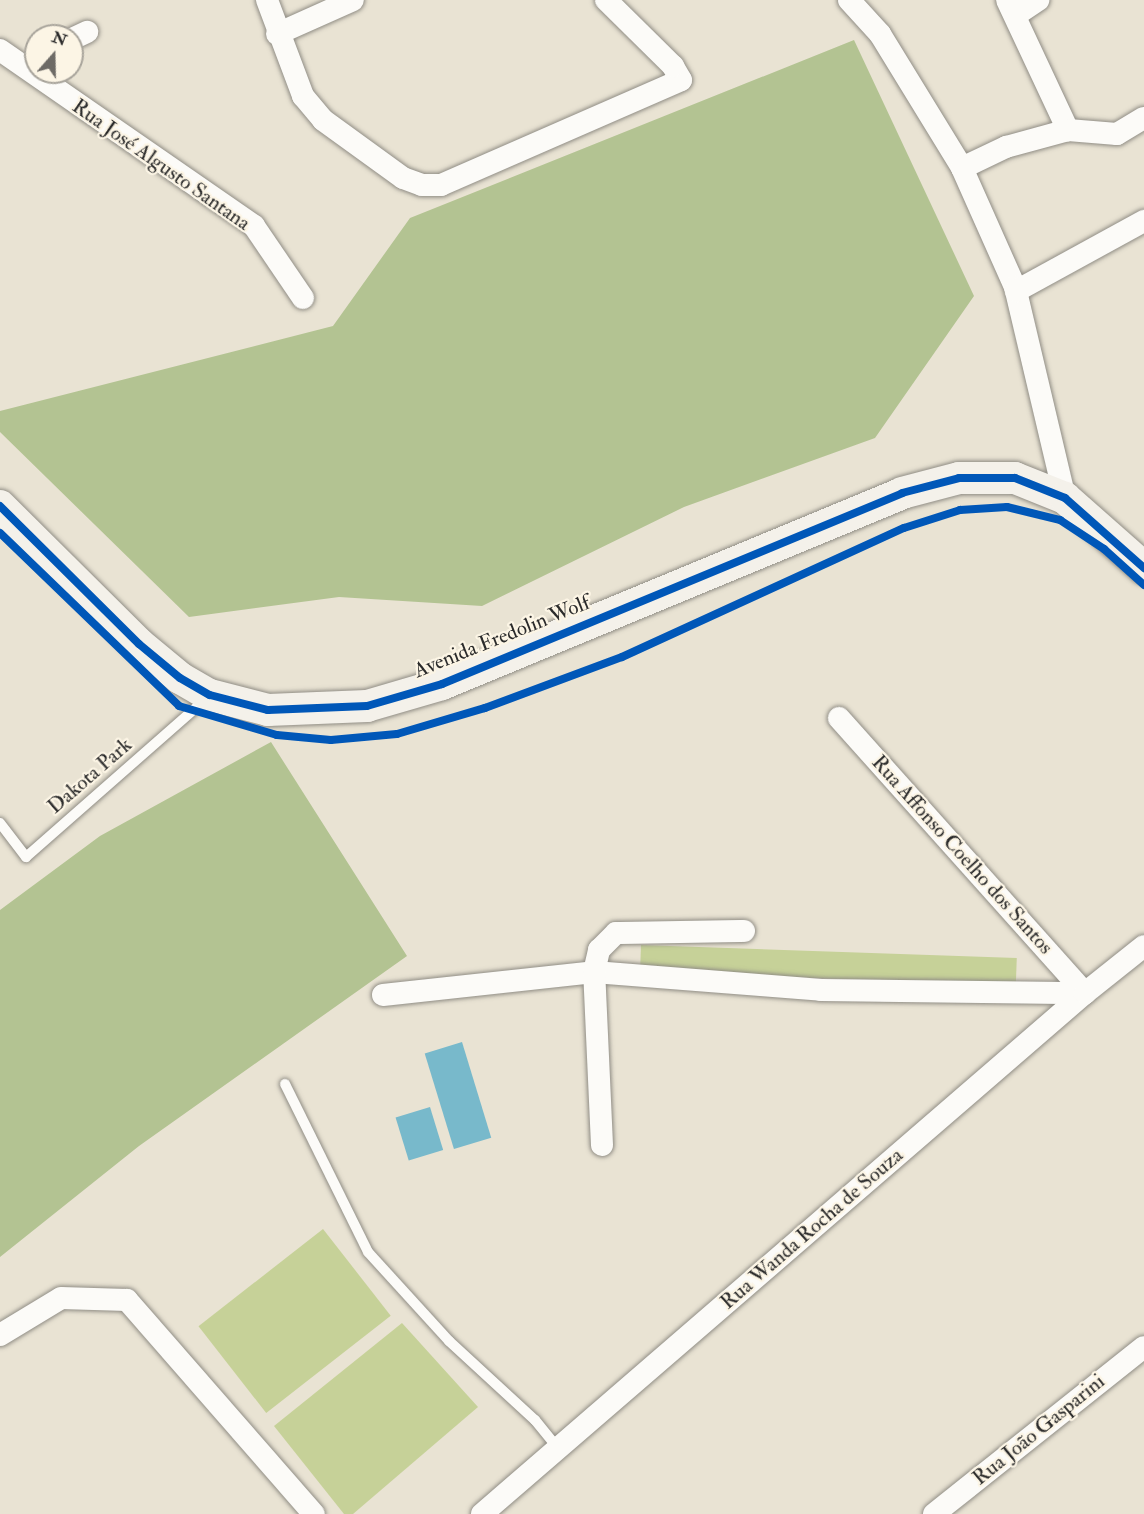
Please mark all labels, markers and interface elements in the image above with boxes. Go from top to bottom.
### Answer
north arrow [24,24,84,84]
text: N [49,27,70,51]
street label: Rua José Algusto Santana [67,94,255,236]
street label: Avenida Fredolin Wolf [410,590,594,684]
street label: Dakota Park [43,733,137,819]
street label: Rua Affonso Coelho dos Santos [866,750,1058,960]
street label: Rua Wanda Rocha de Souza [716,1143,908,1315]
street label: Rua João Gasparini [968,1369,1110,1491]

